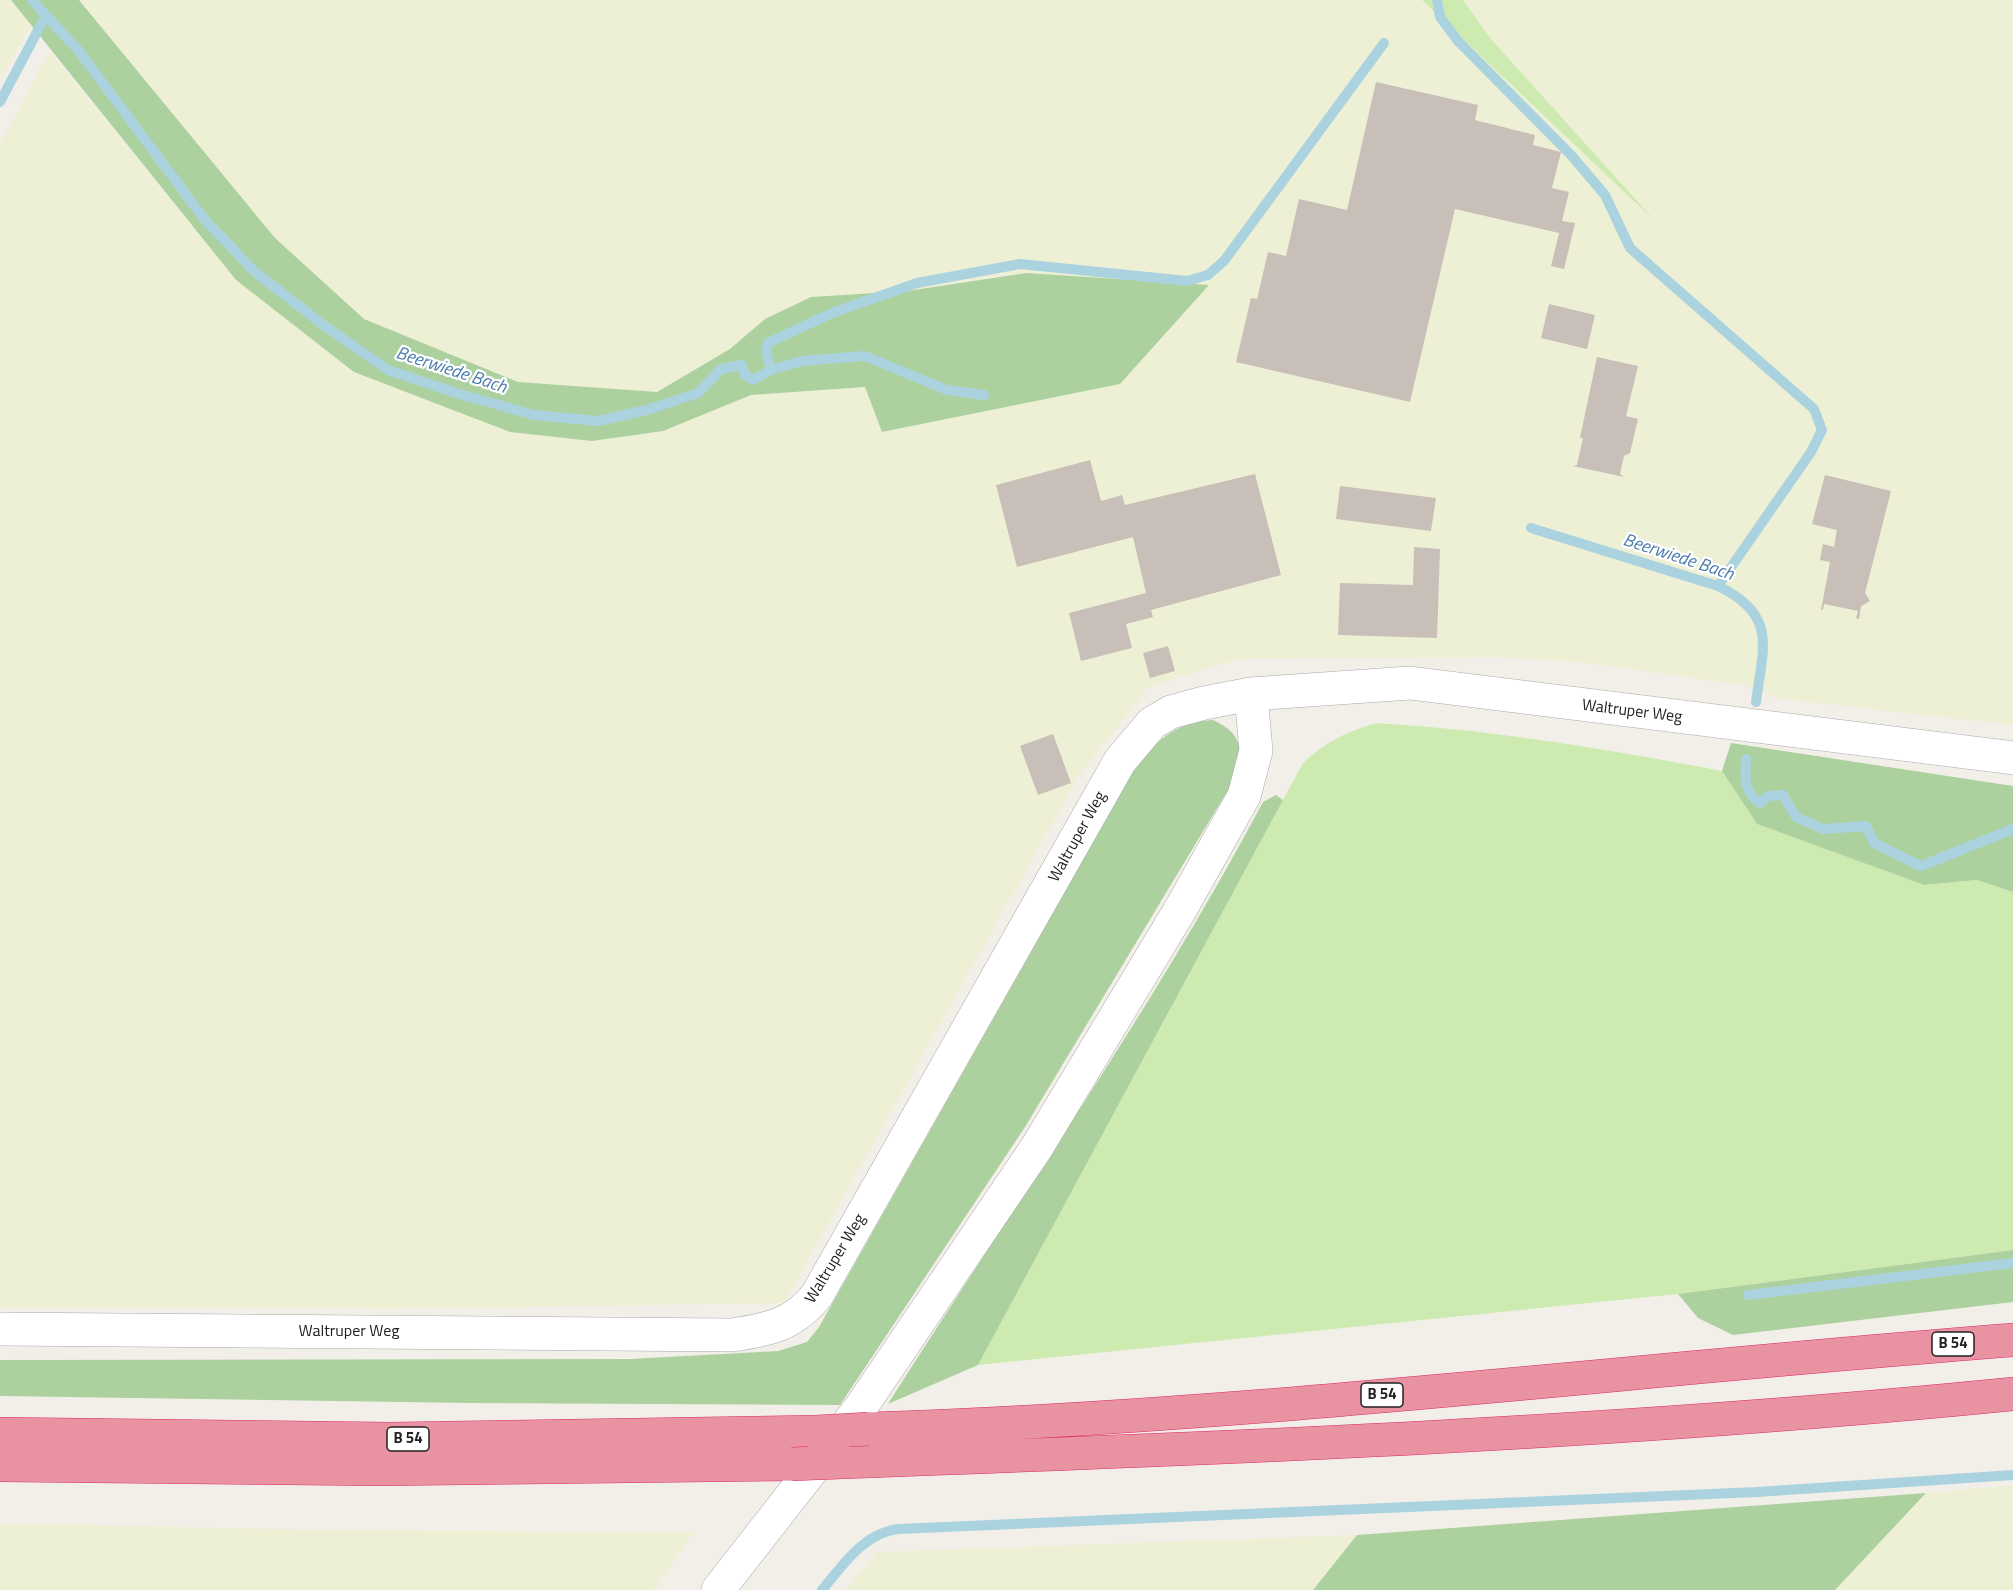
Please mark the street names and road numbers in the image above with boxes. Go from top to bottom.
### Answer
street label: Waltruper Weg [1581,696,1683,728]
street label: Waltruper Weg [1045,788,1111,886]
street label: Waltruper Weg [802,1211,870,1307]
street label: Waltruper Weg [298,1322,400,1342]
road number: B 54 [1932,1332,1974,1356]
road number: B 54 [1361,1383,1403,1407]
road number: B 54 [387,1427,429,1451]

